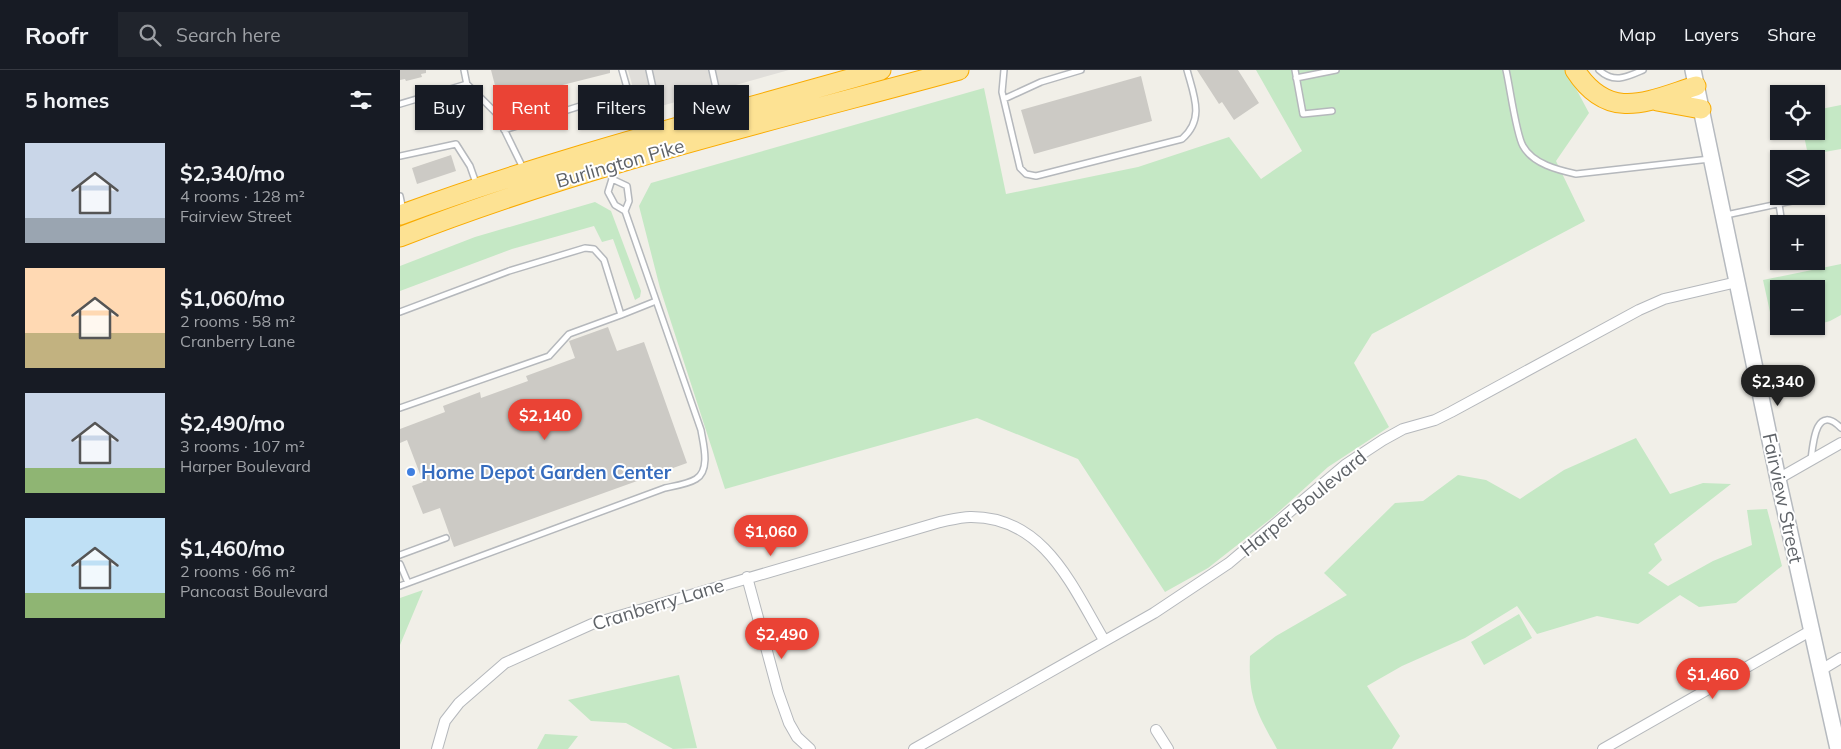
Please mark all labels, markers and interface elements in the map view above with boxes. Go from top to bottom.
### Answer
search box [118,12,468,57]
text: Roofr [25,20,88,50]
icon: search [136,21,164,49]
text: Search here [176,23,281,47]
text: Map [1619,23,1656,46]
text: Layers [1684,23,1739,46]
text: Share [1767,23,1816,46]
chip: Buy [415,85,483,130]
chip: Rent [493,85,568,130]
chip: Filters [578,85,664,130]
chip: New [674,85,749,130]
map controls [1770,85,1825,335]
button: locate [1770,85,1825,140]
icon: filters [347,86,375,114]
text: 5 homes [25,87,109,113]
street label: Burlington Pike [553,133,687,193]
button: layers [1770,150,1825,205]
text: $2,340/mo [180,160,285,186]
icon: home [65,163,125,223]
text: 4 rooms · 128 m² [180,186,305,206]
text: Fairview Street [180,206,292,226]
button: + [1770,215,1825,270]
button: − [1770,280,1825,335]
text: $1,060/mo [180,285,285,311]
icon: home [65,288,125,348]
text: 2 rooms · 58 m² [180,311,295,331]
text: Cranberry Lane [180,331,295,351]
pin: $2,340 [1737,364,1819,407]
text: $2,340 [1752,371,1804,391]
pin: $2,140 [504,398,586,441]
text: $2,140 [519,405,571,425]
text: $2,490/mo [180,410,285,436]
icon: home [65,413,125,473]
street label: Fairview Street [1757,431,1809,566]
text: 3 rooms · 107 m² [180,436,305,456]
street label: Harper Boulevard [1235,445,1371,561]
text: Harper Boulevard [180,456,311,476]
place label: Home Depot Garden Center [421,460,672,484]
marker: Home Depot Garden Center [405,466,417,478]
pin: $1,060 [730,514,812,557]
text: $1,060 [745,521,797,541]
text: $1,460/mo [180,535,285,561]
icon: home [65,538,125,598]
text: 2 rooms · 66 m² [180,561,295,581]
street label: Cranberry Lane [589,573,727,635]
text: Pancoast Boulevard [180,581,328,601]
pin: $2,490 [741,618,823,660]
text: $2,490 [756,624,808,644]
pin: $1,460 [1672,658,1754,700]
text: $1,460 [1687,664,1739,684]

